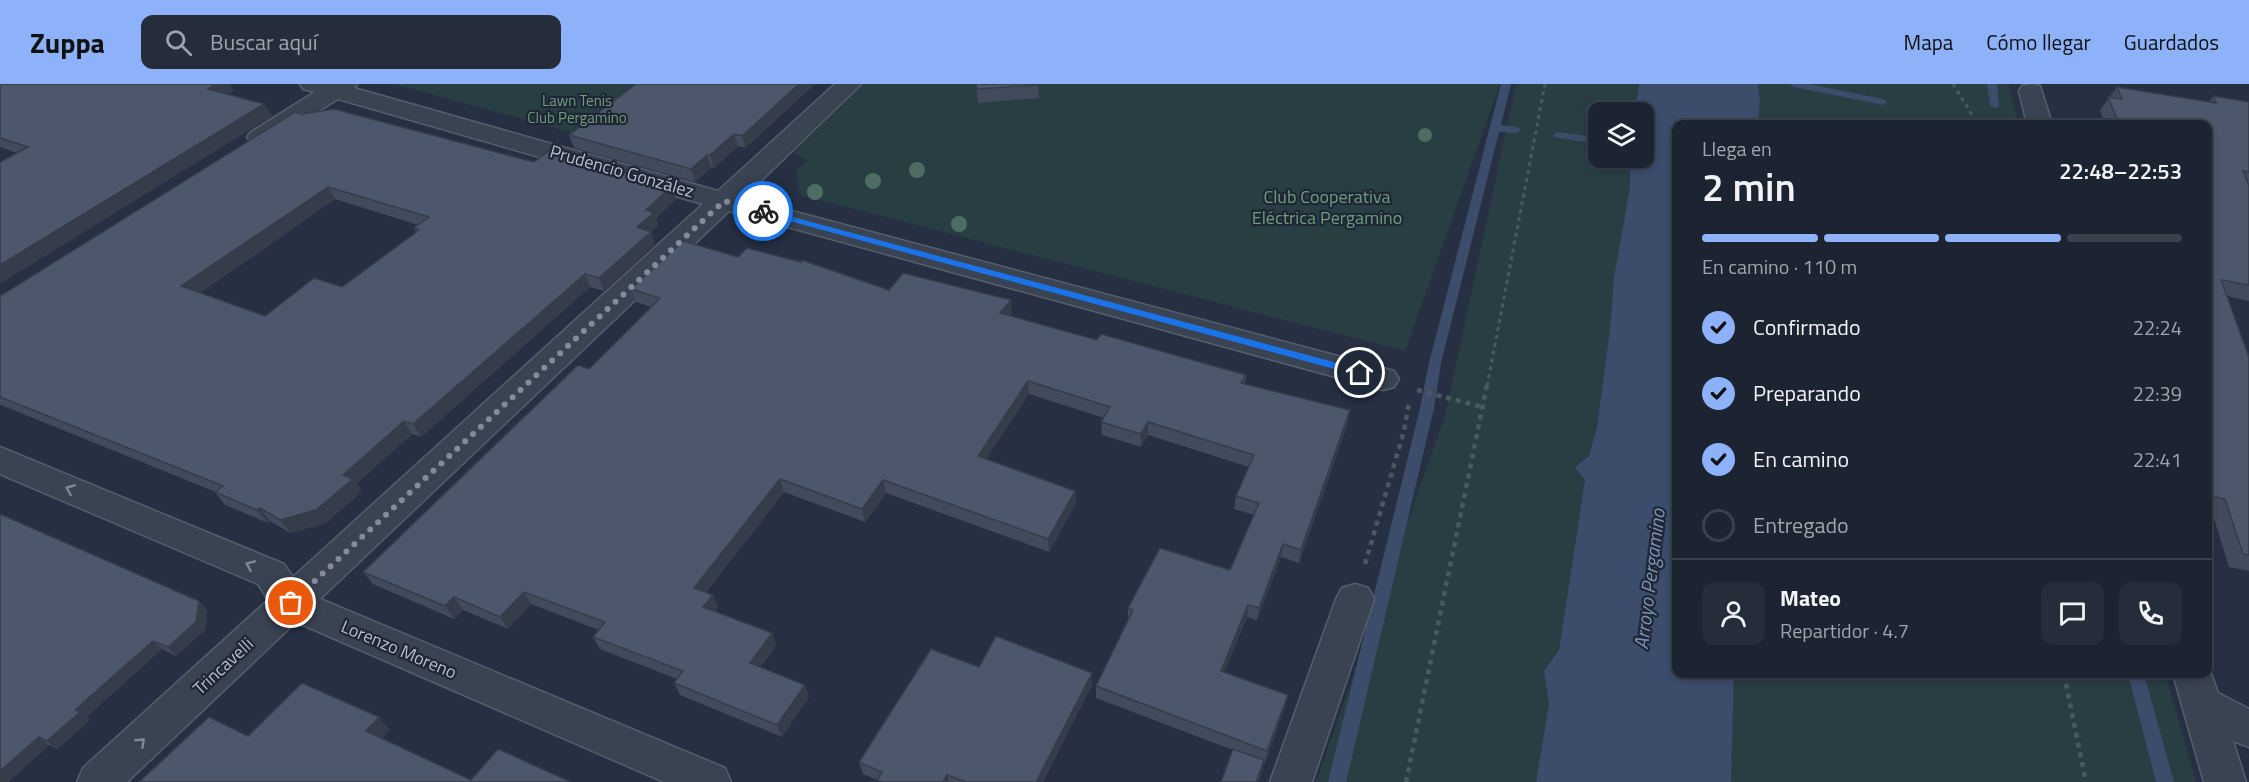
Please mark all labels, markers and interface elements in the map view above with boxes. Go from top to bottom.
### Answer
search box [141,15,561,69]
text: Zuppa [30,21,105,64]
text: Buscar aquí [210,25,318,59]
icon: search [162,26,195,59]
text: Mapa [1904,26,1953,58]
text: Cómo llegar [1986,26,2091,58]
text: Guardados [2124,26,2219,58]
park label: Lawn Tenis Club Pergamino [527,89,627,129]
map controls [1588,102,1654,168]
button: layers [1588,102,1654,168]
text: Llega en [1702,133,1772,164]
street label: Prudencio González [547,138,697,204]
text: 22:48–22:53 [2059,154,2182,188]
text: 2 min [1702,157,1796,216]
courier [733,181,793,241]
park label: Club Cooperativa Eléctrica Pergamino [1252,183,1402,231]
icon: bike [747,195,780,228]
text: En camino · 110 m [1702,251,1857,282]
text: Confirmado [1753,310,1861,344]
icon: check [1702,311,1735,344]
text: 22:24 [2133,312,2182,343]
pin [1334,347,1385,398]
icon: home [1343,356,1376,389]
text: Preparando [1753,376,1861,410]
icon: check [1702,377,1735,410]
text: 22:39 [2133,378,2182,409]
text: En camino [1753,442,1849,476]
icon: check [1702,443,1735,476]
text: 22:41 [2133,444,2182,475]
one-way arrow [65,484,76,496]
water label: Arroyo Pergamino [1625,506,1673,651]
text: Entregado [1753,508,1849,542]
one-way arrow [245,560,256,572]
pin [265,577,316,628]
text: Mateo [1780,581,1841,615]
button: person [1702,582,1765,645]
button: chat [2041,582,2104,645]
button: phone [2119,582,2182,645]
icon: bag [274,586,307,619]
street label: Lorenzo Moreno [337,612,461,686]
text: Repartidor · 4.7 [1780,615,1909,646]
street label: Trincavelli [187,631,259,701]
one-way arrow [134,738,145,749]

